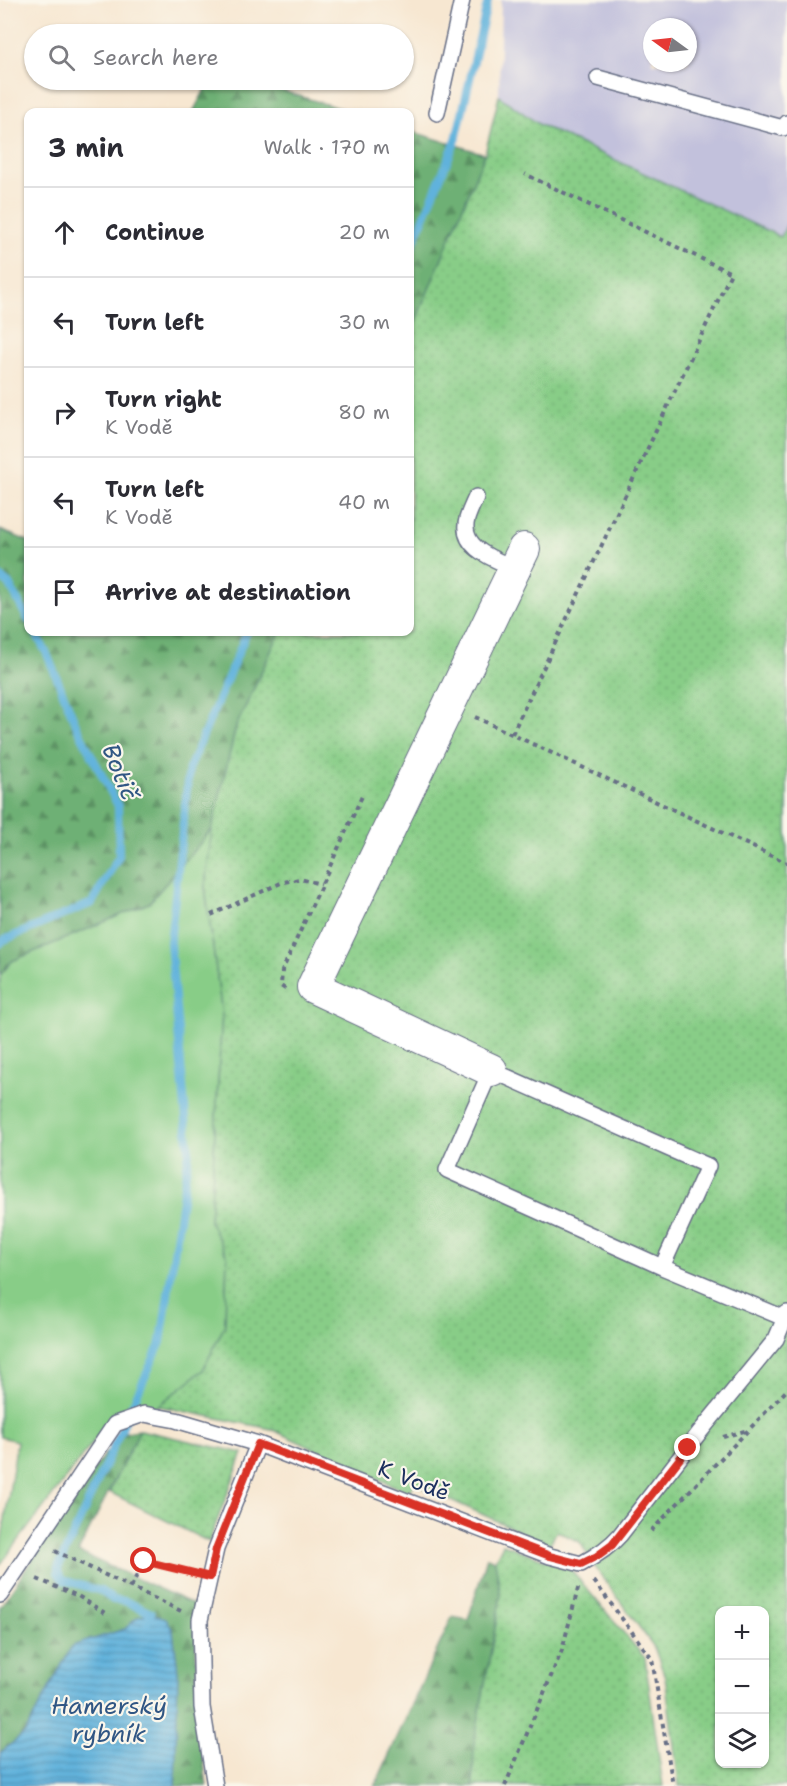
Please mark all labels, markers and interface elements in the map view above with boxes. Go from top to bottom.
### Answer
north arrow [643,18,697,72]
search box [24,24,414,90]
icon: search [45,41,78,74]
text: Search here [93,43,219,72]
text: 3 min [48,130,124,165]
text: Walk · 170 m [264,134,390,160]
icon: ahead [48,216,81,249]
text: Continue [105,218,205,247]
text: 20 m [339,219,390,245]
icon: left [48,306,81,339]
text: Turn left [105,308,204,337]
text: 30 m [338,309,390,335]
text: Turn right [105,385,222,414]
icon: right [48,396,81,429]
text: 80 m [338,399,390,425]
text: K Vodě [105,414,173,440]
text: Turn left [105,475,204,504]
icon: left [48,486,81,519]
text: 40 m [338,489,390,515]
text: K Vodě [105,504,173,530]
icon: arrive [48,576,81,609]
text: Arrive at destination [105,578,351,607]
water label: Botič [94,739,146,807]
route end [674,1434,700,1460]
street label: K Vodě [374,1454,454,1507]
route start [130,1547,156,1573]
map controls [715,1606,769,1768]
button: + [715,1606,769,1660]
button: − [715,1660,769,1714]
water label: Hamerský rybník [51,1690,167,1750]
button: layers [715,1714,769,1768]

